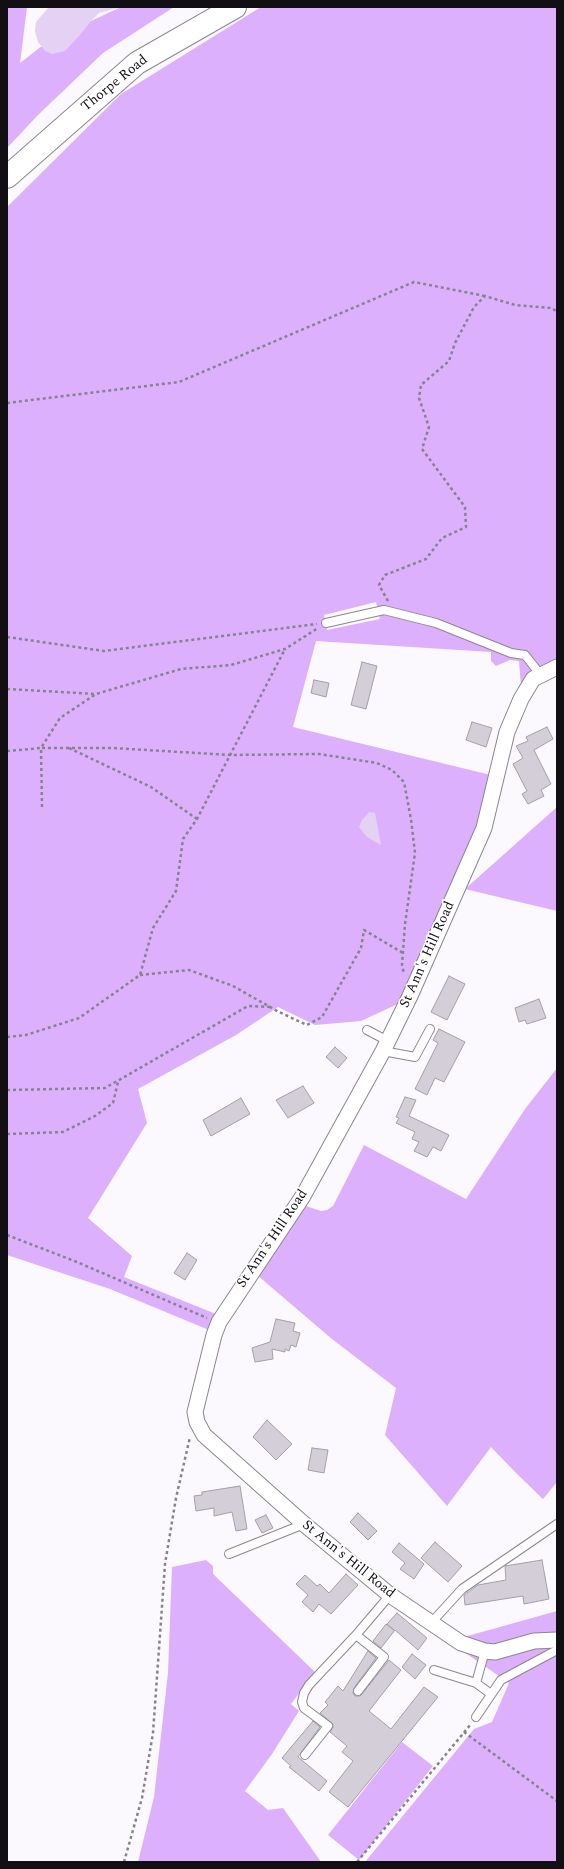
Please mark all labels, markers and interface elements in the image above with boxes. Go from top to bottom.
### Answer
street label: Thorpe Road [78,52,152,116]
street label: St Ann's Hill Road [397,899,459,1011]
street label: St Ann's Hill Road [234,1187,312,1291]
street label: St Ann's Hill Road [298,1517,398,1603]

